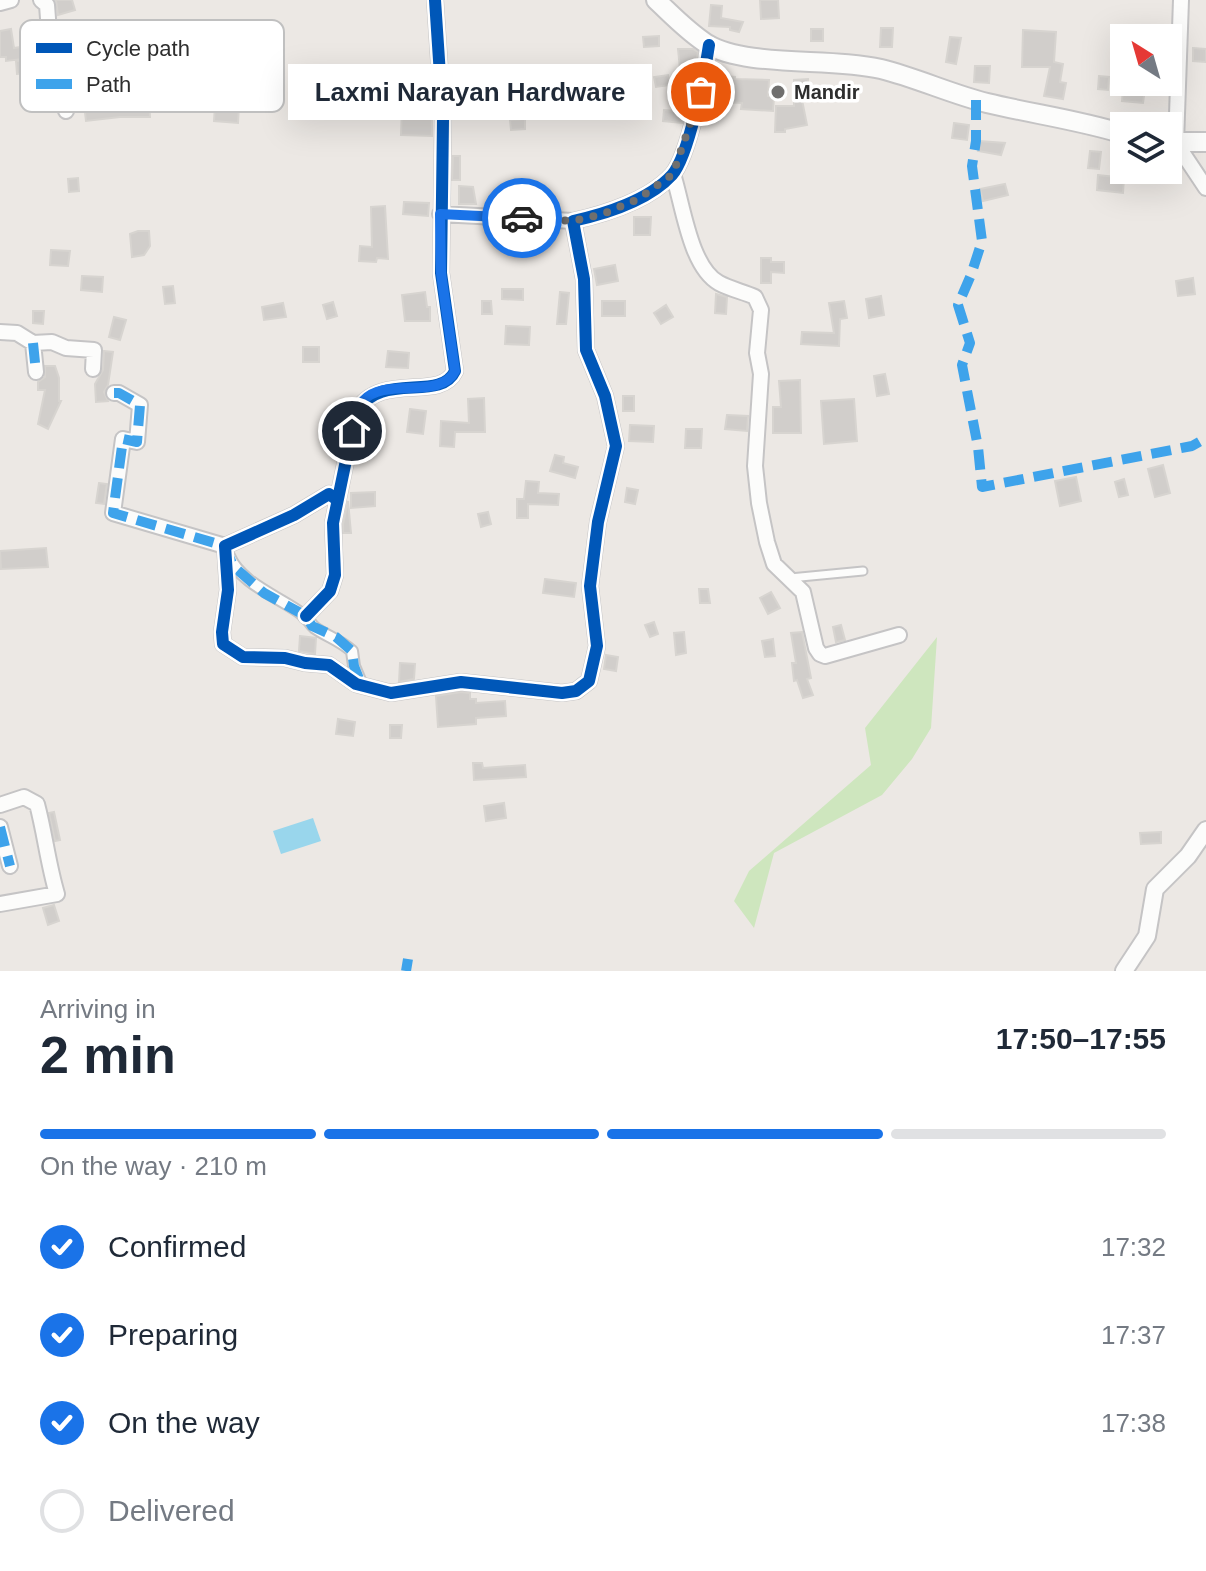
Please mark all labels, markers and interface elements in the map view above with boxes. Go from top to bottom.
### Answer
legend [20,20,284,112]
north arrow [1110,24,1182,96]
map controls [1110,24,1182,184]
text: Cycle path [86,36,190,61]
pin [667,58,735,126]
callout: Laxmi Narayan Hardware [289,64,653,120]
icon: bag [679,70,723,114]
text: Path [86,72,131,97]
text: Laxmi Narayan Hardware [315,77,625,107]
place label: Mandir [794,81,860,103]
marker: Mandir [769,83,787,101]
button: layers [1110,112,1182,184]
courier [482,178,562,258]
icon: car [500,196,544,240]
pin [318,397,386,465]
icon: home [330,409,374,453]
text: Arriving in [40,994,156,1024]
text: 17:50–17:55 [996,1022,1166,1055]
text: 2 min [40,1026,176,1084]
text: On the way · 210 m [40,1151,267,1181]
icon: check [40,1225,84,1269]
text: Confirmed [108,1230,246,1263]
text: 17:32 [1101,1232,1166,1262]
icon: check [40,1313,84,1357]
text: Preparing [108,1318,238,1351]
text: 17:37 [1101,1320,1166,1350]
icon: check [40,1401,84,1445]
text: On the way [108,1406,260,1439]
text: 17:38 [1101,1408,1166,1438]
text: Delivered [108,1494,235,1527]

